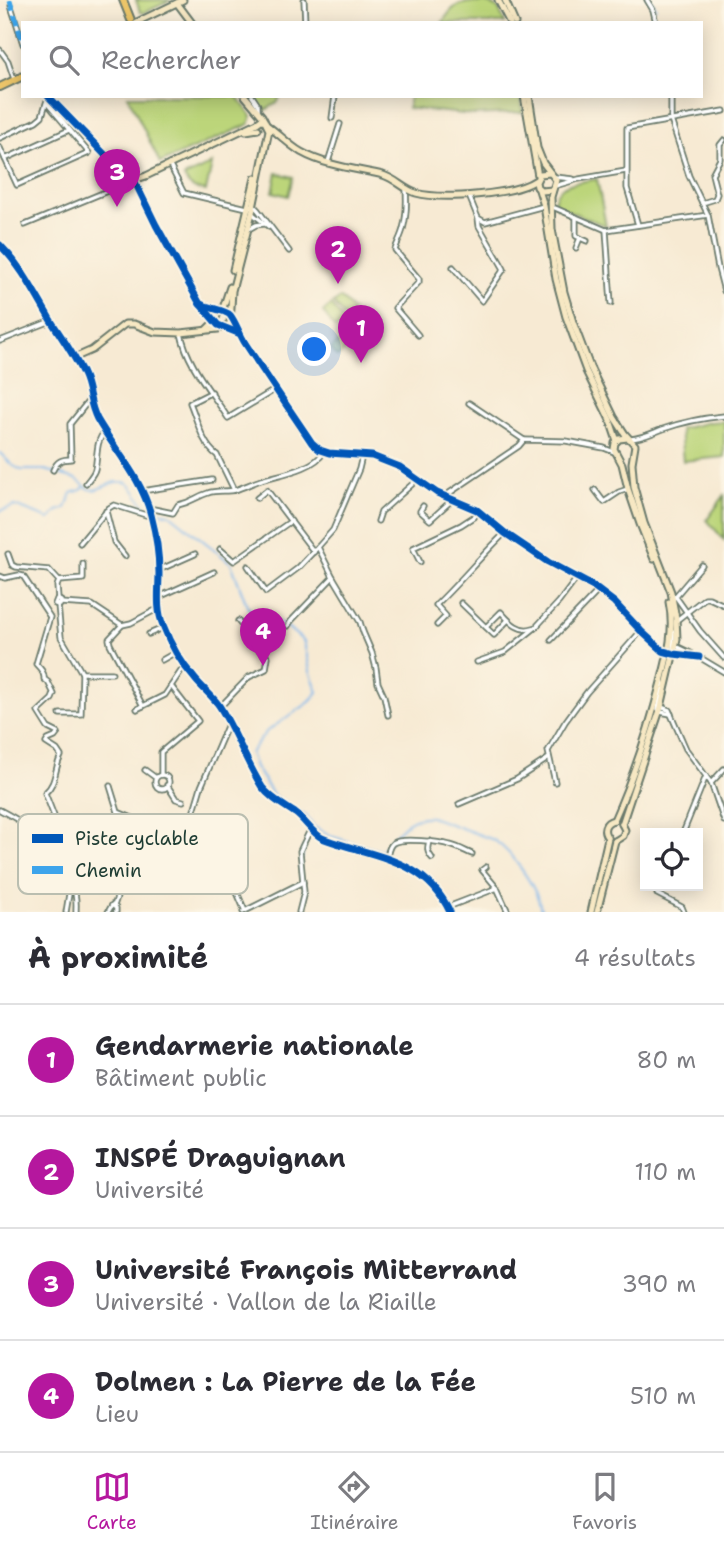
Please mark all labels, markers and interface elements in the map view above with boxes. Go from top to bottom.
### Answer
search box [21,21,703,98]
icon: search [45,41,83,79]
text: Rechercher [101,42,241,77]
pin: 3 [94,149,140,207]
pin: 2 [315,226,361,284]
pin: 1 [338,305,384,363]
your location [297,332,331,366]
pin: 4 [240,608,286,666]
legend [18,814,248,894]
text: Piste cyclable [75,826,199,851]
map controls [640,828,703,891]
button: locate [640,828,703,891]
text: Chemin [75,858,142,883]
text: À proximité [28,937,208,978]
text: 4 résultats [574,943,696,973]
text: Gendarmerie nationale [95,1028,414,1063]
text: 1 [46,1045,56,1075]
text: 80 m [637,1045,696,1075]
text: Bâtiment public [95,1063,267,1093]
text: INSPÉ Draguignan [95,1140,346,1175]
text: 2 [43,1157,59,1187]
text: 110 m [634,1157,696,1187]
text: Université [95,1175,204,1205]
text: Université François Mitterrand [95,1252,517,1287]
text: 3 [43,1269,59,1299]
text: 390 m [622,1269,696,1299]
text: Université · Vallon de la Riaille [95,1287,437,1317]
text: Dolmen : La Pierre de la Fée [95,1364,476,1399]
text: 4 [43,1381,59,1411]
text: 510 m [630,1381,696,1411]
text: Lieu [95,1399,139,1429]
tab: Carte [87,1468,137,1535]
tab: Itinéraire [310,1468,399,1535]
tab: Favoris [572,1468,637,1535]

